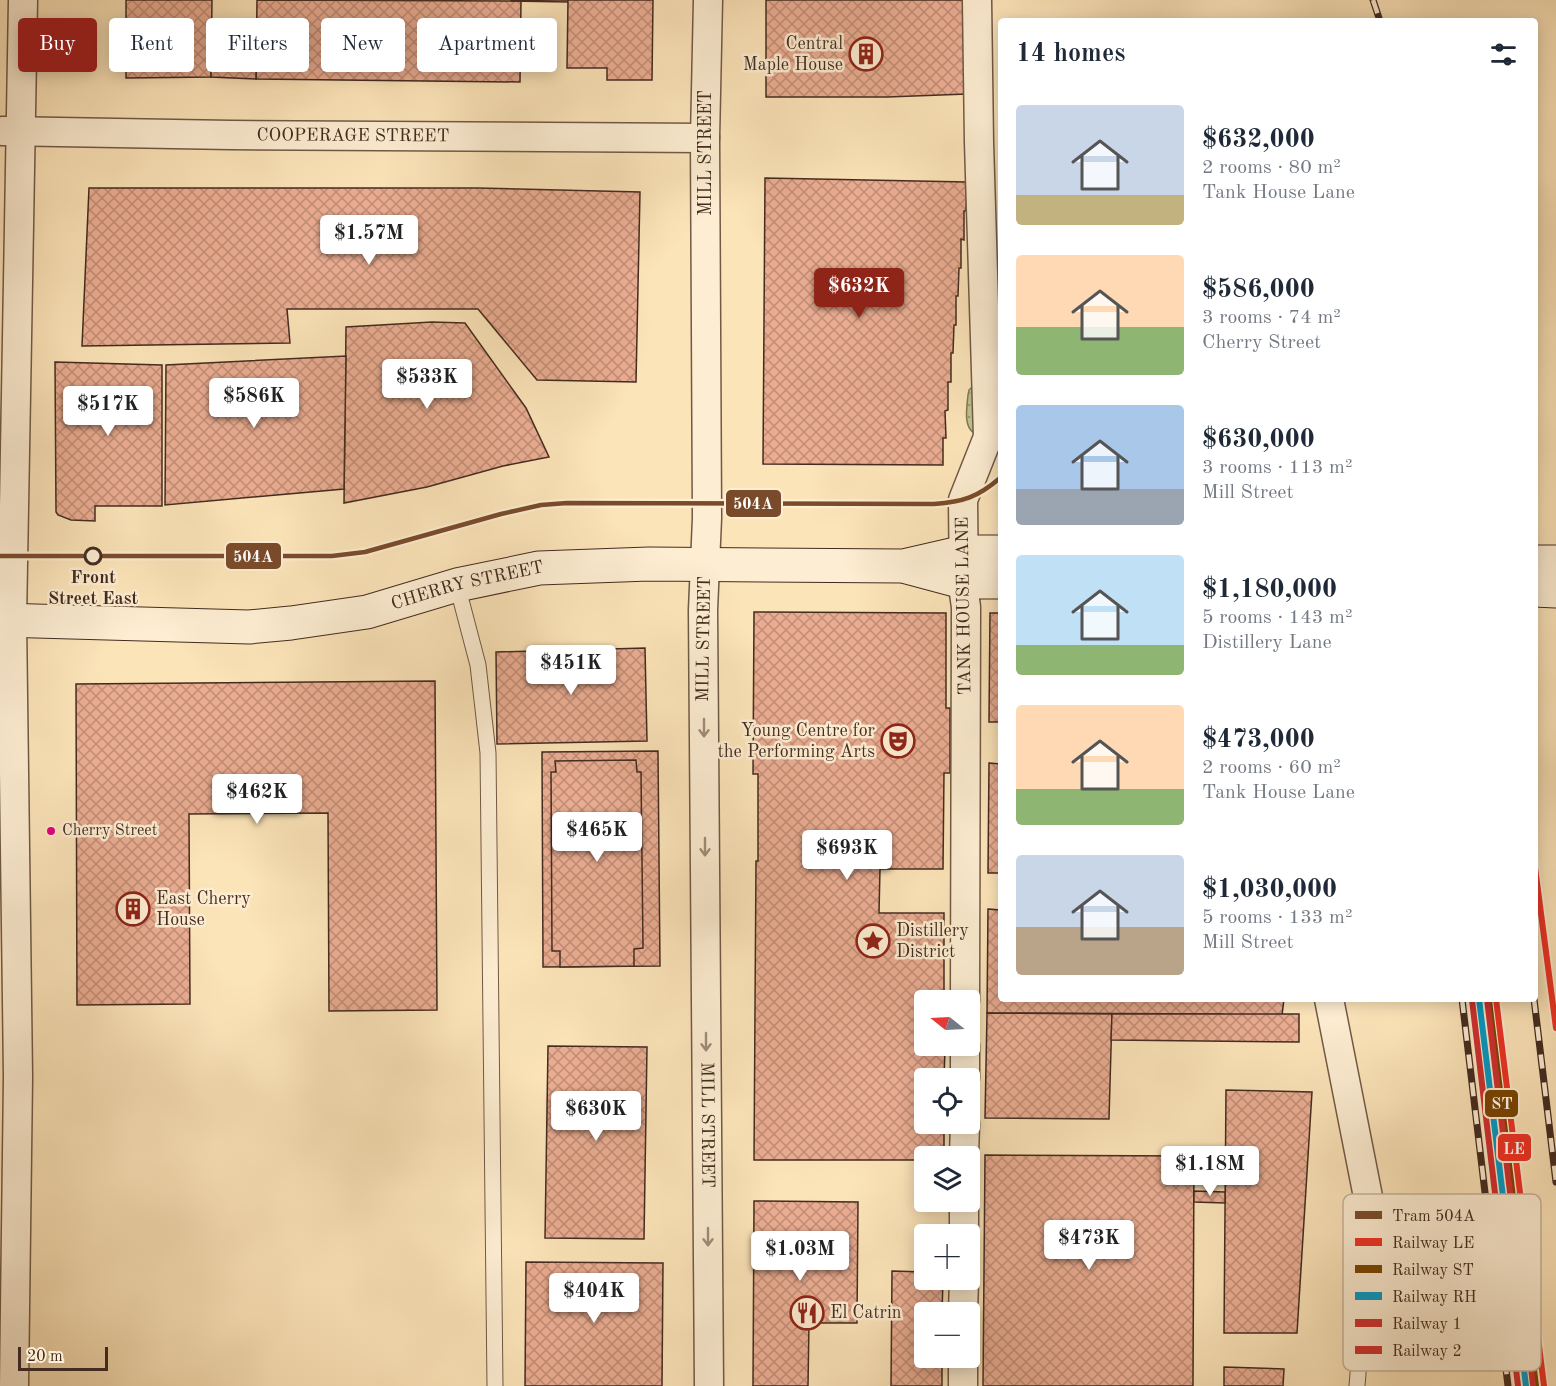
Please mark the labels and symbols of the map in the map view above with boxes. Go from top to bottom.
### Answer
place label: Central Maple House [743,35,843,74]
building icon: Central Maple House [848,36,884,72]
street label: MILL STREET [697,90,715,216]
street label: COOPERAGE STREET [257,126,449,145]
pin: $1.57M [320,215,418,266]
pin: $632K [817,268,901,319]
pin: $533K [385,359,469,410]
pin: $586K [212,378,296,429]
pin: $517K [66,386,150,437]
line badge: 504A [725,489,782,518]
text: 504A [733,497,773,513]
street label: TANK HOUSE LANE [953,517,975,695]
line badge: 504A [225,542,282,570]
marker: Front Street East [84,547,102,565]
text: 504A [233,550,273,566]
street label: CHERRY STREET [389,558,545,613]
place label: Front Street East [48,569,138,608]
street label: MILL STREET [694,576,714,702]
pin: $451K [529,645,613,696]
one-way arrow [698,718,710,738]
place label: Young Centre for the Performing Arts [718,722,876,761]
theatre icon: Young Centre for the Performing Arts [880,723,916,759]
pin: $462K [215,774,299,825]
pin: $465K [555,812,639,863]
place label: Cherry Street [62,823,158,839]
marker: Cherry Street [45,825,57,837]
pin: $693K [805,830,889,881]
one-way arrow [699,836,710,856]
place label: East Cherry House [156,890,251,929]
building icon: East Cherry House [115,891,151,927]
place label: Distillery District [896,922,969,961]
place icon: Distillery District [855,923,891,959]
north arrow [914,990,980,1056]
one-way arrow [700,1031,712,1051]
street label: MILL STREET [697,1062,716,1188]
line badge: ST [1484,1089,1519,1118]
pin: $630K [554,1091,638,1142]
text: ST [1491,1097,1513,1113]
line badge: LE [1497,1133,1532,1162]
text: LE [1503,1142,1525,1158]
pin: $1.18M [1161,1146,1259,1197]
legend [1343,1194,1541,1371]
text: Tram 504A [1392,1209,1475,1225]
pin: $473K [1047,1220,1131,1271]
one-way arrow [702,1226,714,1246]
pin: $1.03M [751,1231,849,1282]
text: Railway LE [1392,1236,1474,1252]
text: Railway ST [1392,1263,1474,1279]
pin: $404K [552,1273,636,1324]
text: Railway RH [1392,1290,1477,1306]
restaurant icon: El Catrin [789,1295,825,1331]
place label: El Catrin [830,1304,902,1322]
text: Railway 1 [1392,1317,1462,1333]
scale bar [18,1344,108,1372]
text: Railway 2 [1392,1344,1462,1360]

